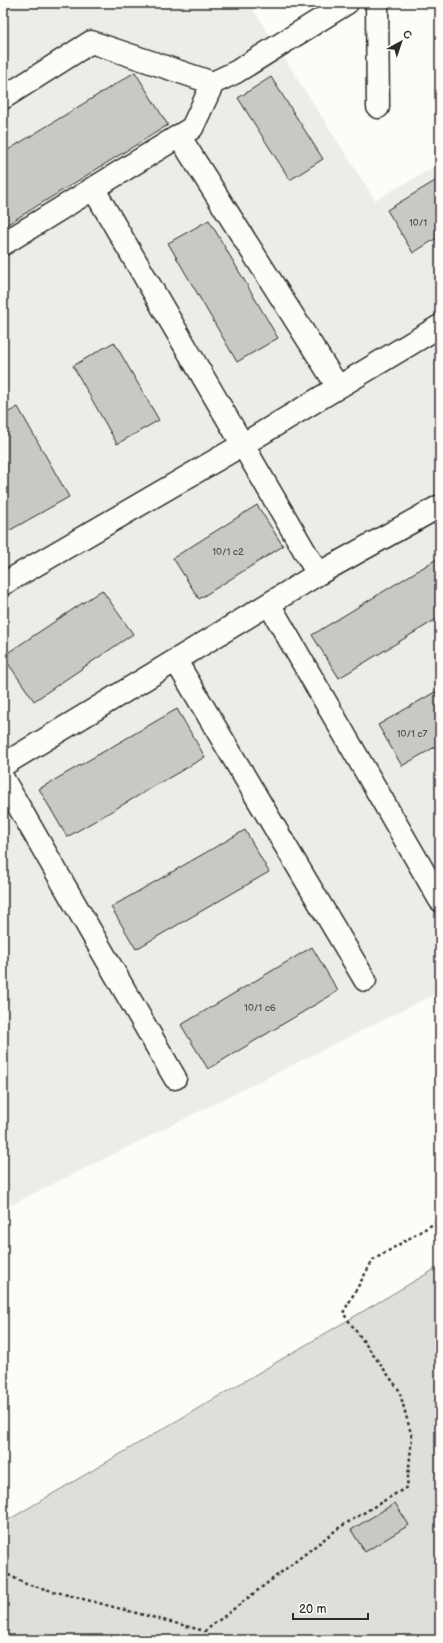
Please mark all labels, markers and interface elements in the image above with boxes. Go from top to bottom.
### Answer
north arrow [381,22,421,62]
text: С [400,27,414,42]
house number: 10/1 [409,217,427,229]
house number: 10/1 с2 [212,546,244,558]
house number: 10/1 с7 [397,728,427,740]
house number: 10/1 с6 [244,1002,276,1014]
scale bar [293,1595,368,1621]
text: 20 m [299,1602,326,1617]

